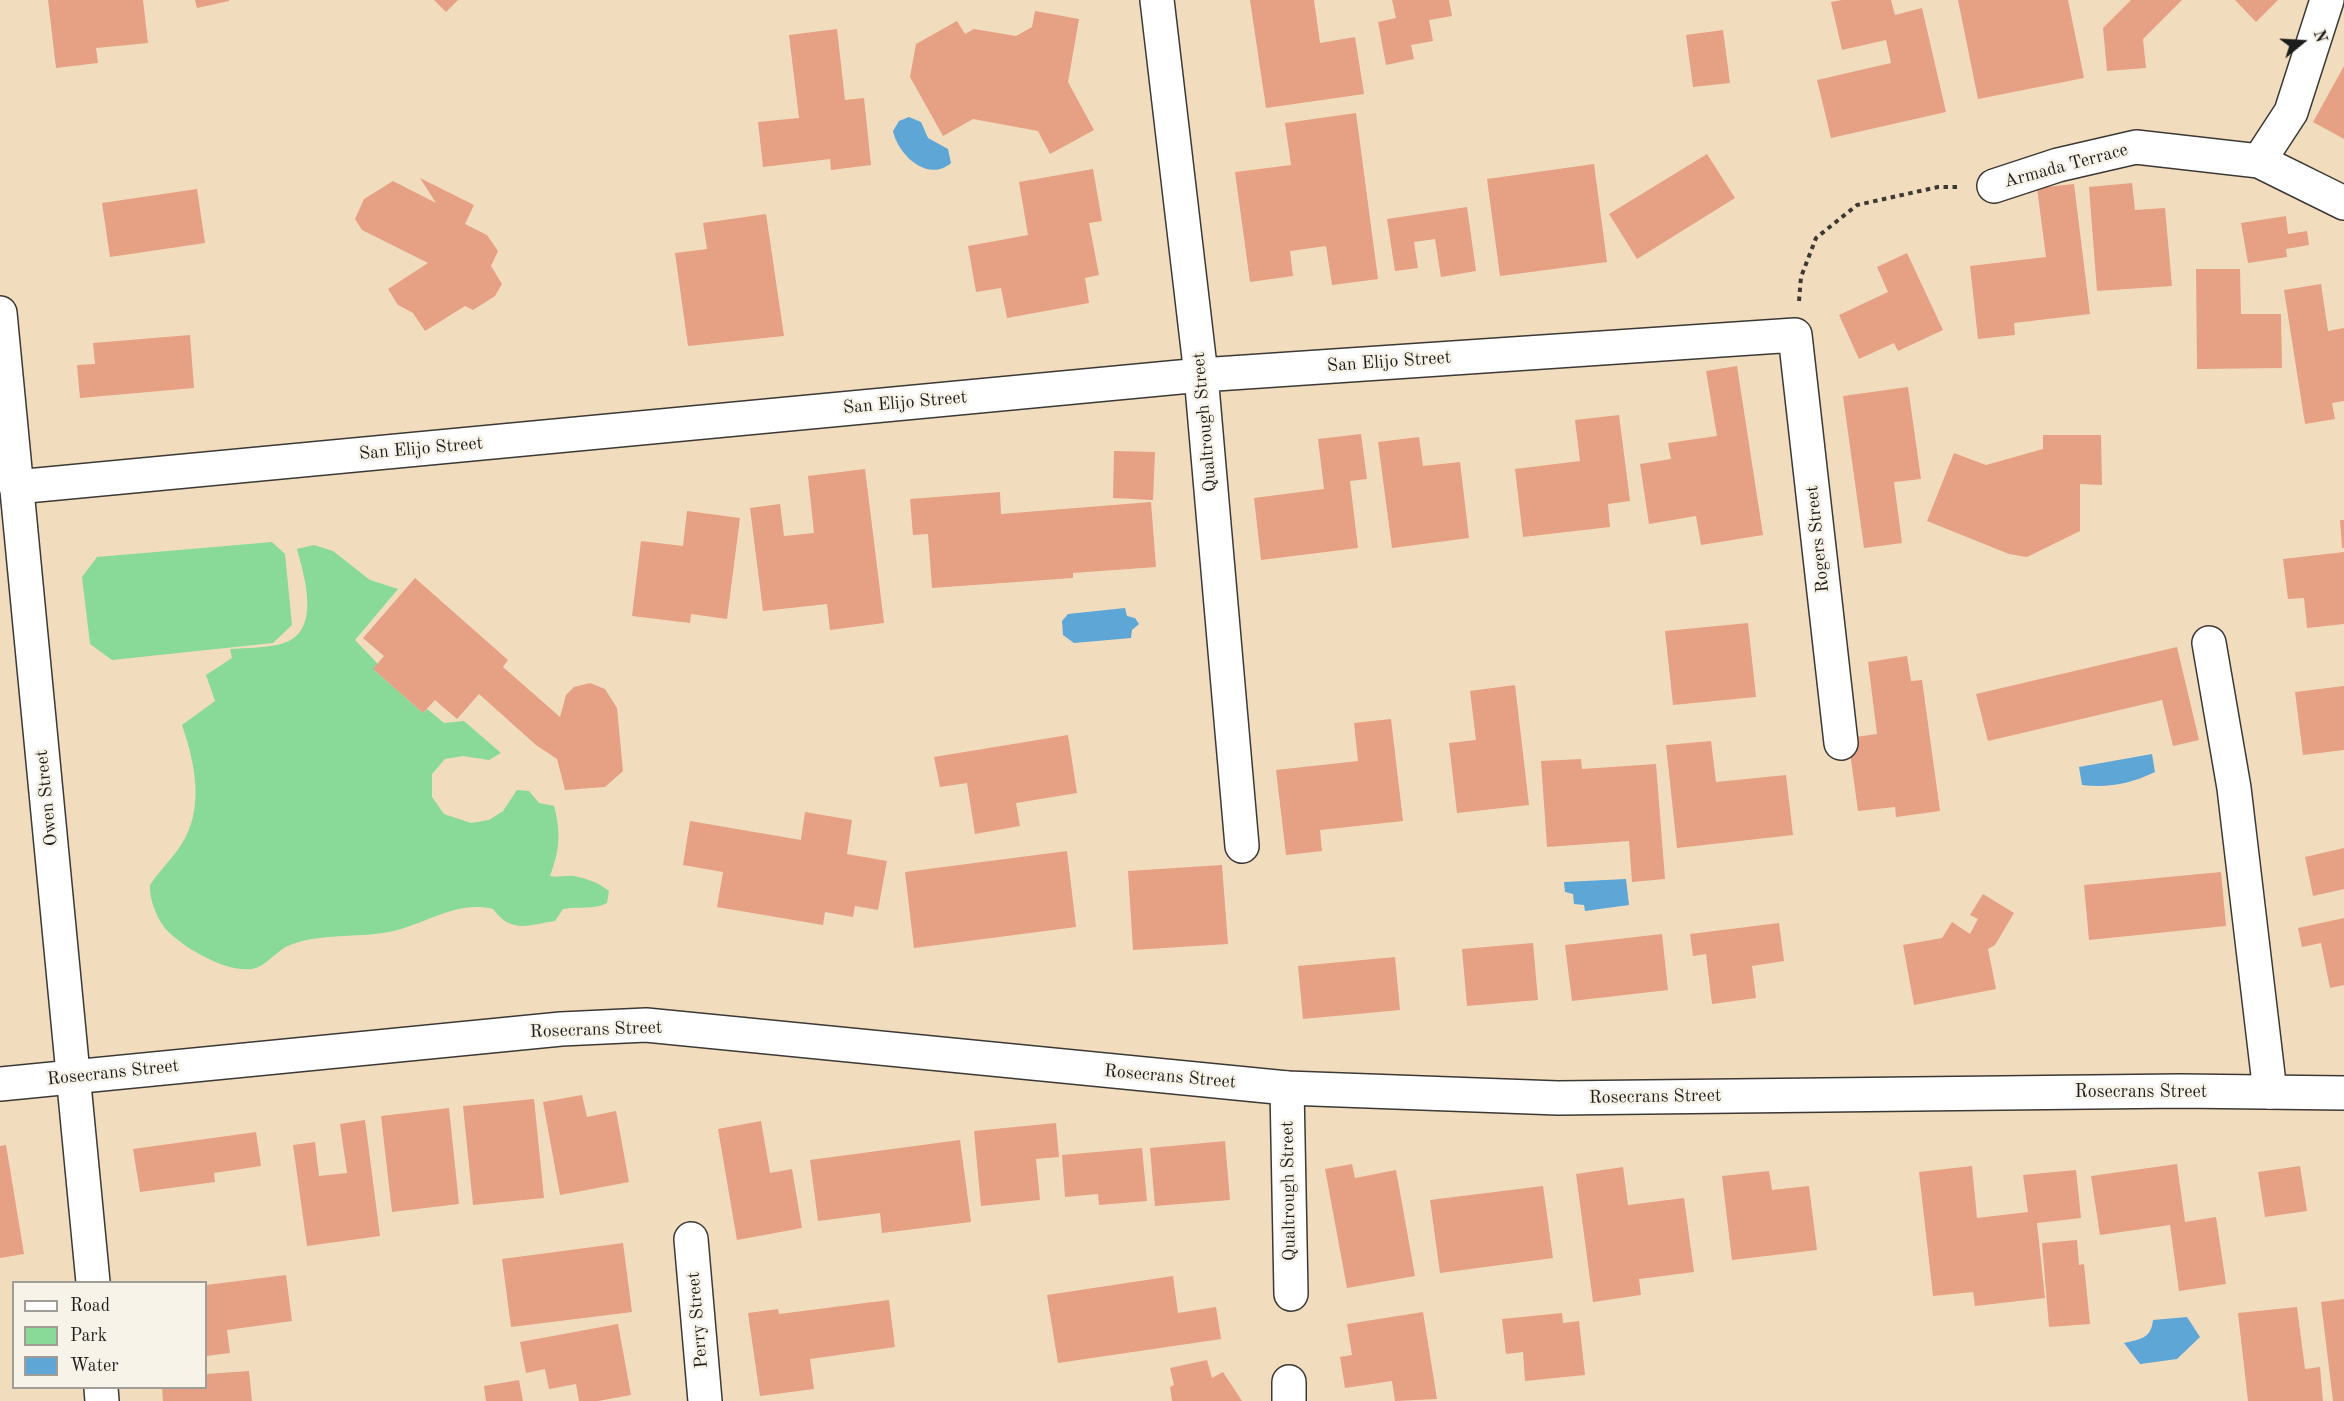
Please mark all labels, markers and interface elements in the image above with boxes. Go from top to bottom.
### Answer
north arrow [2272,12,2332,72]
text: N [2310,28,2329,45]
street label: Armada Terrace [2002,139,2130,193]
street label: San Elijo Street [1326,347,1452,377]
street label: Qualtrough Street [1188,351,1222,493]
street label: San Elijo Street [842,387,968,419]
street label: San Elijo Street [358,433,484,465]
street label: Rogers Street [1802,484,1834,594]
street label: Owen Street [31,749,63,847]
street label: Rosecrans Street [530,1017,662,1043]
street label: Rosecrans Street [46,1055,180,1091]
street label: Rosecrans Street [1103,1060,1237,1094]
street label: Rosecrans Street [2075,1081,2207,1103]
street label: Rosecrans Street [1589,1085,1721,1109]
street label: Qualtrough Street [1277,1121,1301,1261]
street label: Perry Street [683,1271,713,1369]
legend [12,1281,207,1389]
text: Road [70,1297,110,1315]
text: Park [70,1327,107,1345]
text: Water [70,1357,119,1375]

